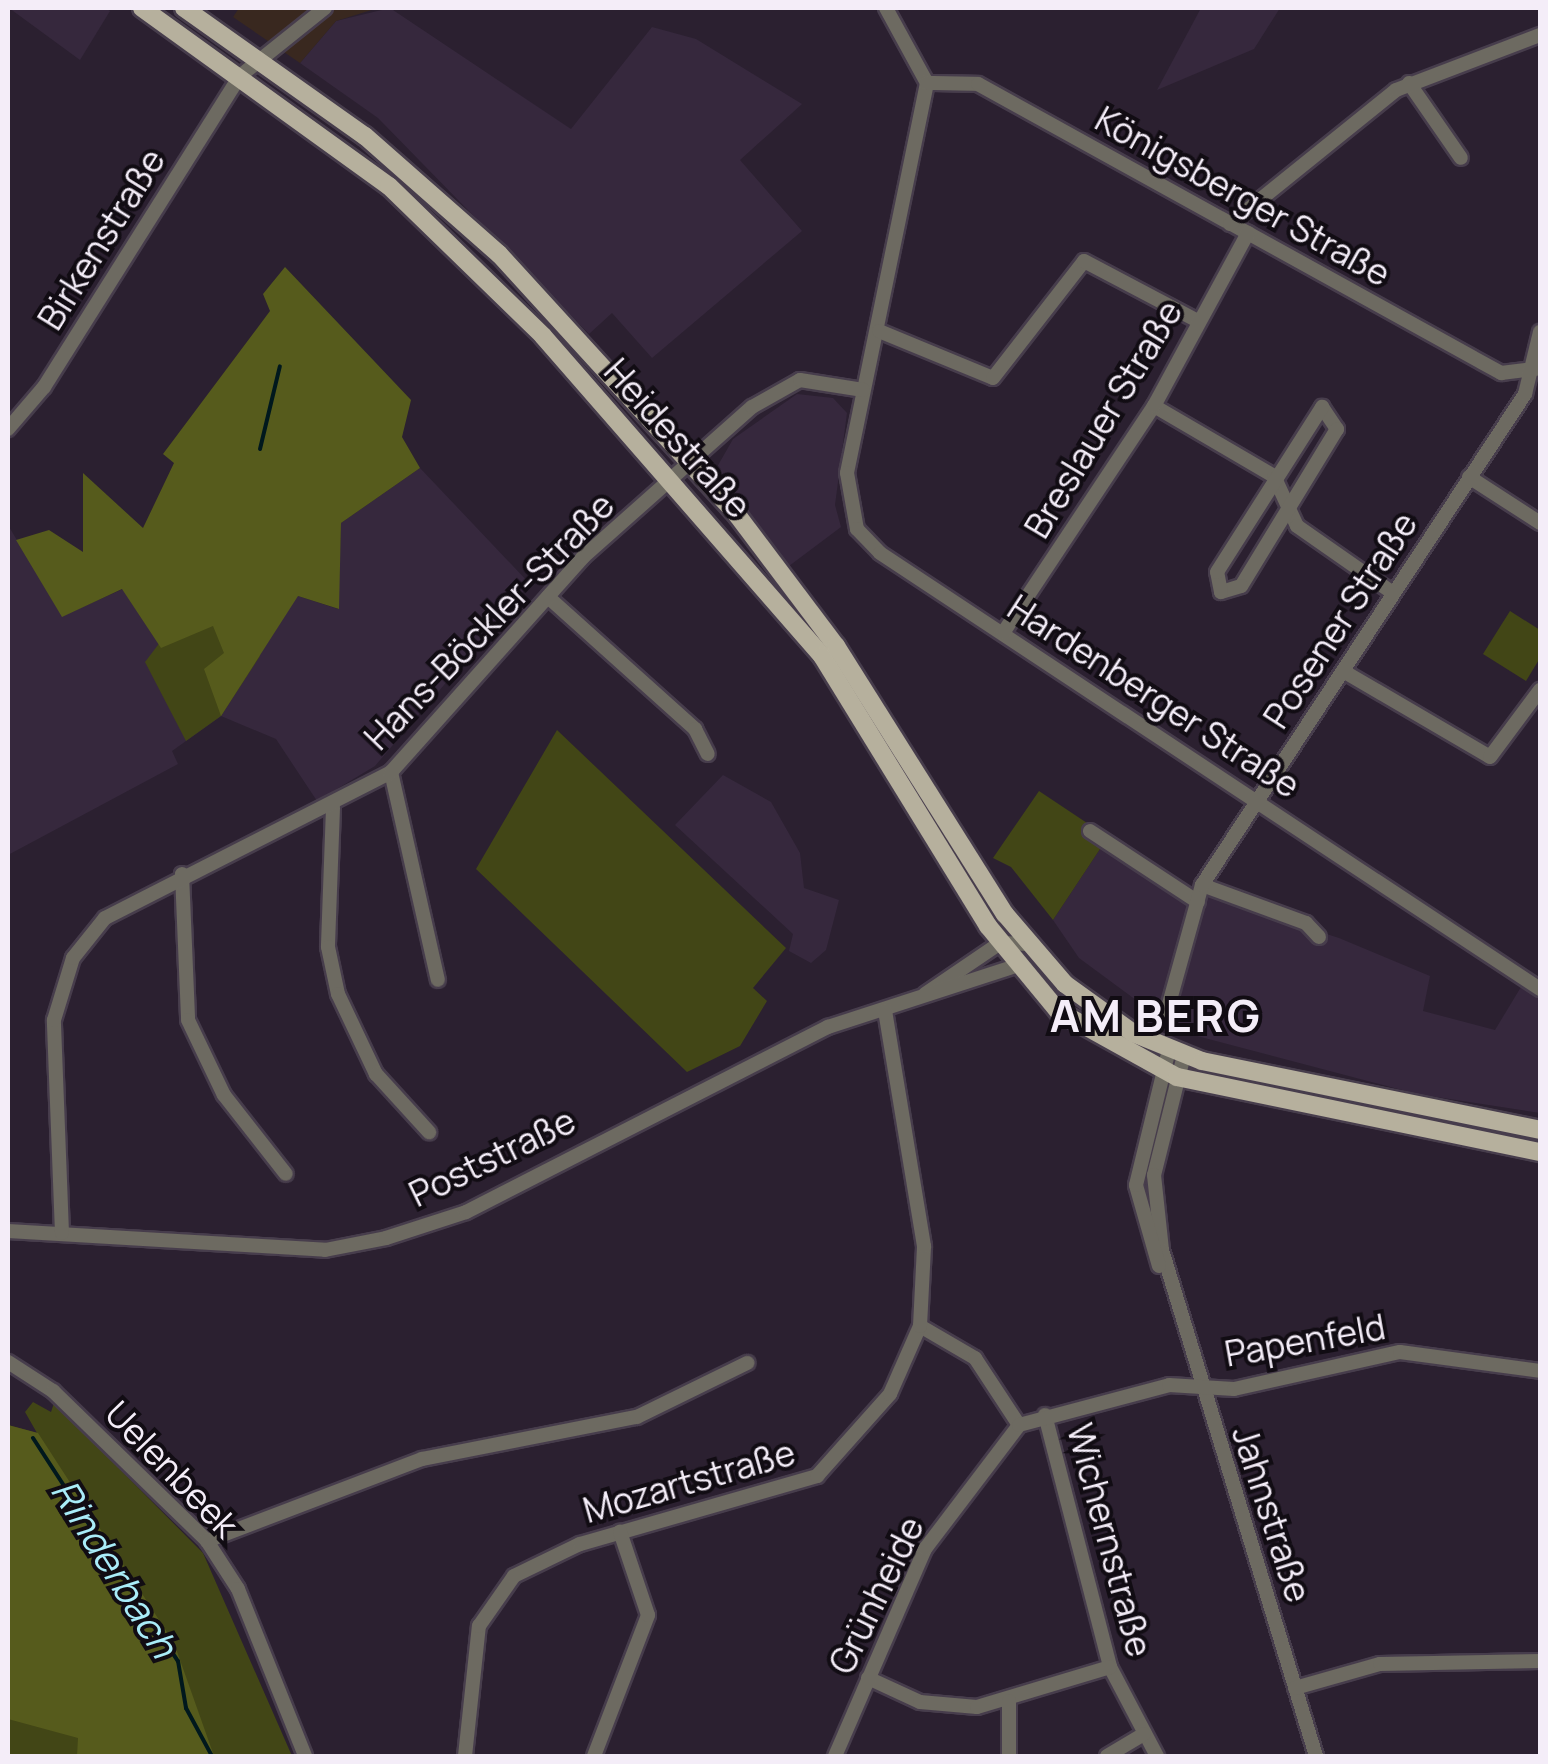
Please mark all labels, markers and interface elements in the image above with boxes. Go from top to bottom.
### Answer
street label: Königsberger Straße [1088,98,1398,294]
street label: Birkenstraße [29,141,173,337]
street label: Breslauer Straße [1016,293,1190,545]
street label: Heidestraße [596,350,760,526]
street label: Hans-Böckler-Straße [356,484,622,758]
street label: Posener Straße [1255,504,1425,736]
street label: Hardenberger Straße [1000,586,1308,806]
district label: AM BERG [1050,989,1262,1043]
street label: Poststraße [402,1099,582,1215]
street label: Papenfeld [1221,1305,1389,1375]
street label: Uelenbeek [97,1392,247,1546]
street label: Wichernstraße [1059,1419,1161,1661]
street label: Jahnstraße [1224,1421,1320,1607]
street label: Mozartstraße [578,1431,800,1531]
water label: Rinderbach [42,1471,188,1665]
street label: Grünheide [820,1510,932,1680]

